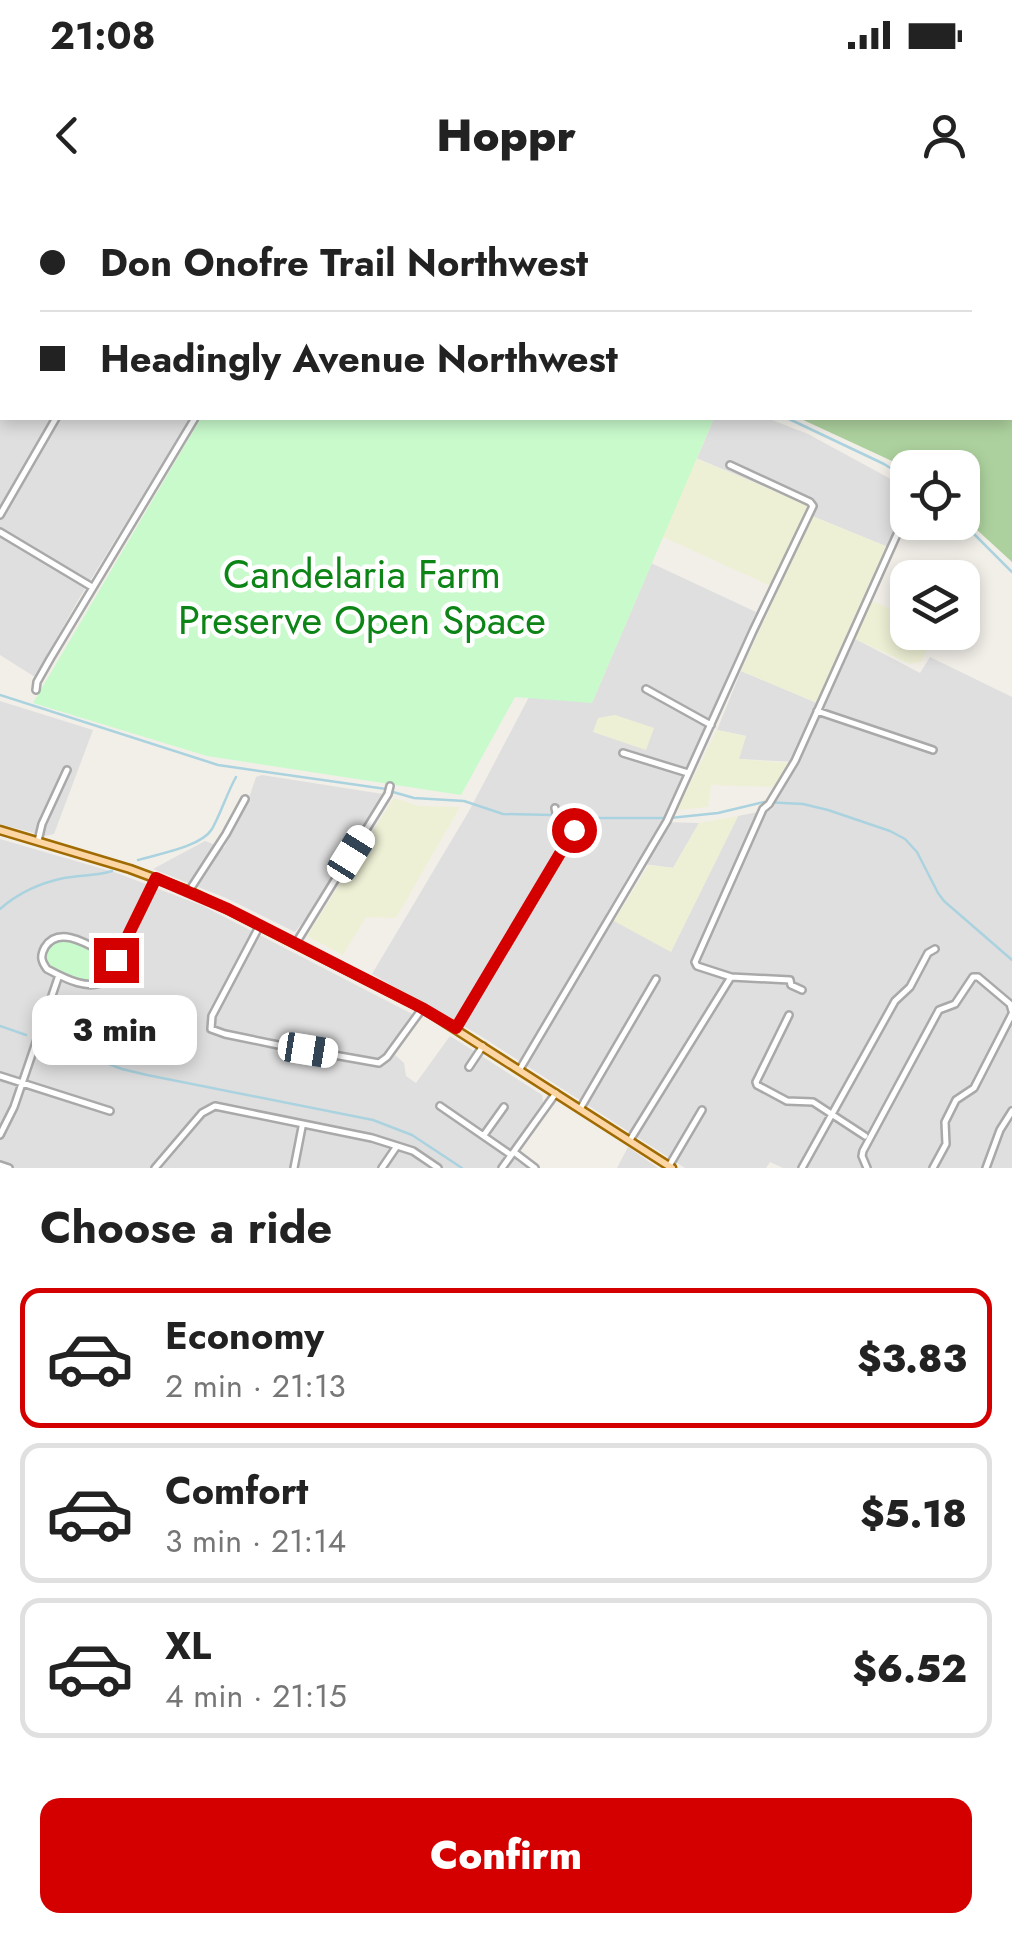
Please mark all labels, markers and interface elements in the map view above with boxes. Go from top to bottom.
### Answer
text: 21:08 [50,8,156,63]
text: Hoppr [436,103,576,168]
icon: back [40,108,95,163]
icon: person [917,108,972,163]
text: Don Onofre Trail Northwest [100,235,588,290]
text: Headingly Avenue Northwest [100,331,618,386]
map controls [890,450,980,650]
button: locate [890,450,980,540]
park label: Candelaria Farm Preserve Open Space [178,545,546,649]
button: layers [890,560,980,650]
route start [552,808,597,853]
car [322,821,380,887]
route end [94,938,139,983]
callout: 3 min [34,995,198,1065]
text: 3 min [72,1007,157,1053]
car [276,1030,340,1070]
text: Choose a ride [40,1195,332,1260]
text: Economy [165,1308,324,1363]
icon: car [45,1313,135,1403]
text: $3.83 [857,1331,967,1386]
text: 2 min · 21:13 [165,1363,346,1409]
text: Comfort [165,1463,308,1518]
icon: car [45,1468,135,1558]
text: $5.18 [860,1486,967,1541]
text: 3 min · 21:14 [165,1518,346,1564]
text: XL [165,1618,211,1673]
icon: car [45,1623,135,1713]
text: $6.52 [853,1641,967,1696]
text: 4 min · 21:15 [165,1673,347,1719]
button: Confirm [40,1798,972,1913]

